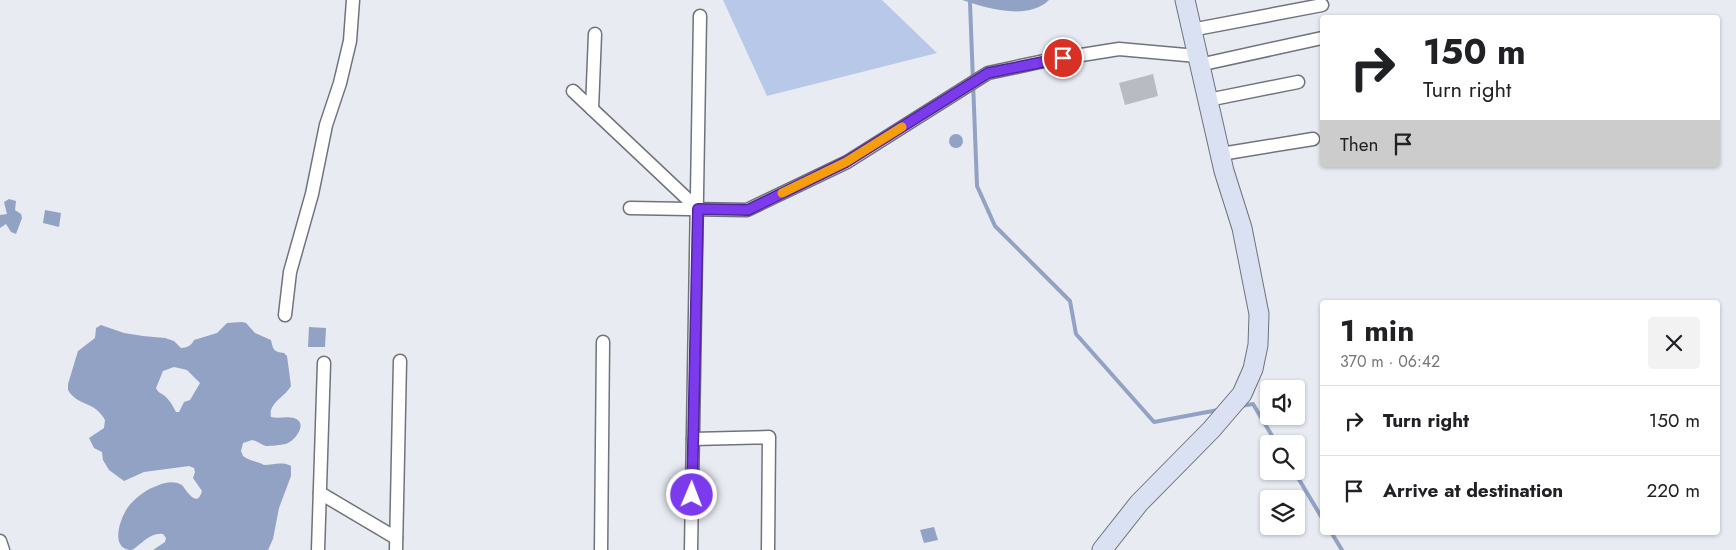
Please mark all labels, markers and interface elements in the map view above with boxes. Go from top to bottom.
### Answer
text: 150 m [1423,27,1526,77]
icon: right [1340,35,1405,100]
pin [1042,37,1084,79]
icon: arrive [1049,44,1077,72]
text: Turn right [1423,73,1511,105]
icon: arrive [1389,130,1417,158]
text: Then [1340,131,1379,158]
text: 1 min [1340,309,1414,352]
button: close [1648,317,1700,369]
text: 370 m · 06:42 [1340,350,1440,373]
map controls [1260,380,1305,535]
button: sound [1260,380,1305,425]
icon: right [1340,407,1368,435]
text: Turn right [1383,407,1469,434]
text: 150 m [1649,407,1700,434]
button: search [1260,435,1305,480]
position arrow [665,468,717,520]
icon: arrive [1340,477,1368,505]
text: Arrive at destination [1383,477,1563,504]
text: 220 m [1646,477,1700,504]
button: layers [1260,490,1305,535]

